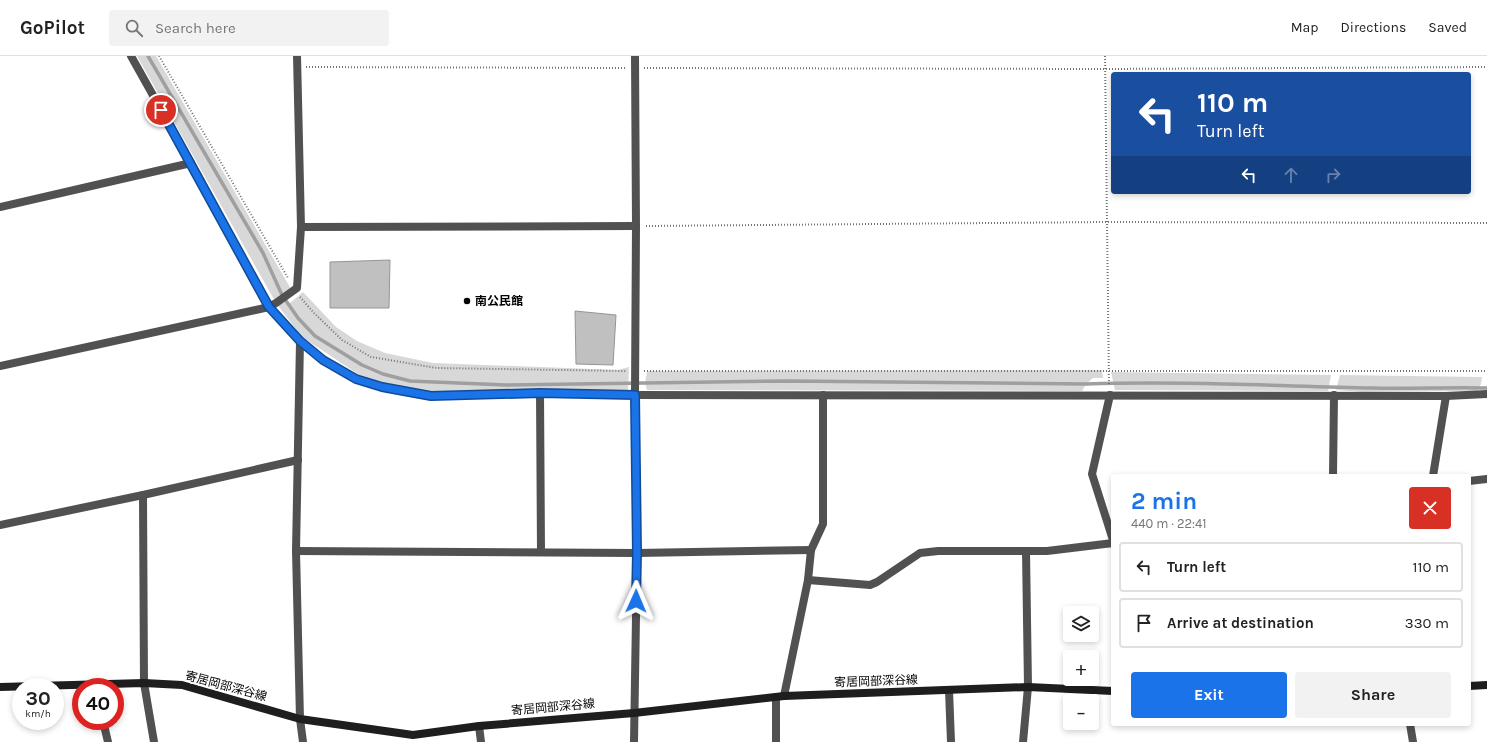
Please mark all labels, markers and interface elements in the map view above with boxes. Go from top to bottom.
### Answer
search box [109,10,389,46]
text: GoPilot [20,17,85,39]
icon: search [123,17,145,39]
text: Search here [155,19,236,37]
text: Map [1291,19,1319,36]
text: Directions [1341,19,1406,36]
text: Saved [1428,19,1467,36]
text: 110 m [1197,86,1268,119]
icon: left [1131,88,1183,140]
pin [144,93,178,127]
icon: arrive [150,99,172,121]
text: Turn left [1197,120,1265,142]
icon: left [1238,164,1260,186]
icon: ahead [1280,164,1302,186]
icon: right [1322,164,1344,186]
place label: 南公民館 [475,294,523,308]
marker: 南公民館 [462,296,472,306]
text: 2 min [1131,487,1197,515]
button: close [1409,487,1451,529]
text: 440 m · 22:41 [1131,516,1207,531]
icon: left [1133,556,1155,578]
text: Turn left [1167,558,1226,576]
text: 110 m [1413,558,1449,576]
position arrow [615,580,657,622]
map controls [1063,606,1099,730]
button: layers [1063,606,1099,642]
icon: arrive [1133,612,1155,634]
text: Arrive at destination [1167,614,1314,632]
text: 330 m [1405,614,1449,632]
button: + [1063,650,1099,686]
street label: 寄居岡部深谷線 [184,668,268,704]
button: Exit [1131,672,1287,718]
button: Share [1295,672,1451,718]
street label: 寄居岡部深谷線 [834,673,918,689]
speed limit sign: 40 [72,678,124,730]
text: 30 [25,687,51,710]
button: − [1063,694,1099,730]
street label: 寄居岡部深谷線 [511,696,595,718]
text: km/h [25,708,51,720]

